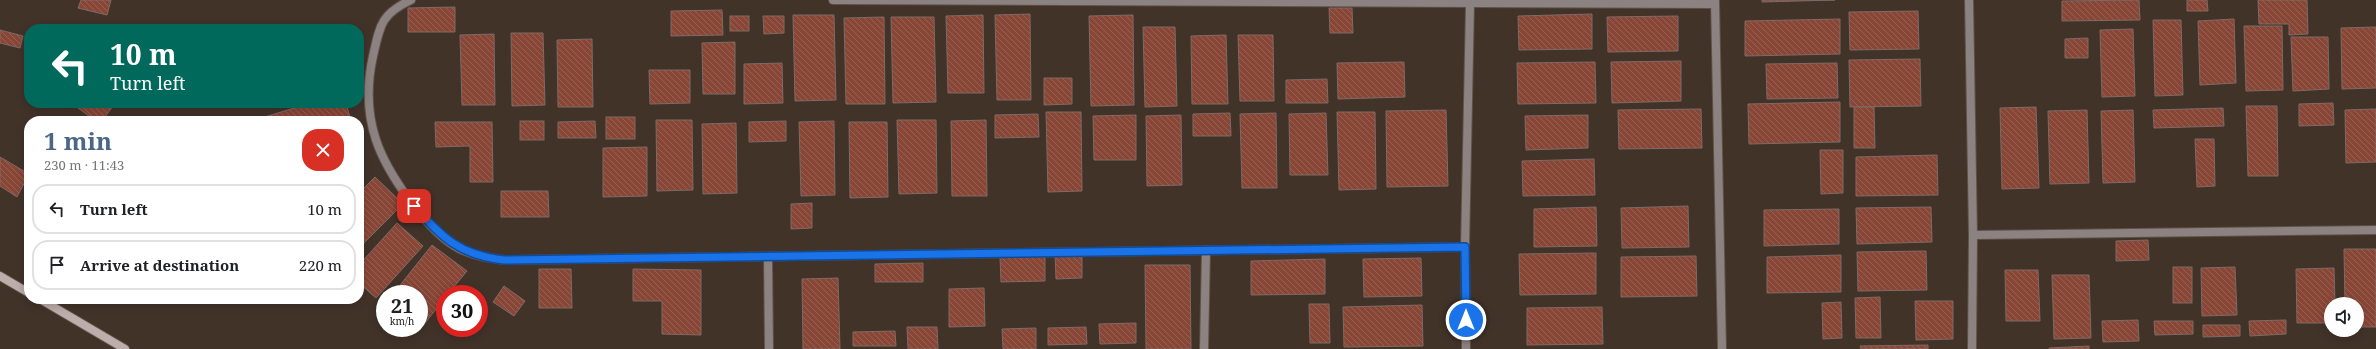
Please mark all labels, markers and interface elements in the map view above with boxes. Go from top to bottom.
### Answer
text: 10 m [110,35,177,73]
icon: left [44,40,96,92]
text: Turn left [110,71,185,95]
text: 1 min [44,124,112,157]
button: close [302,129,344,171]
text: 230 m · 11:43 [44,156,124,174]
pin [397,189,431,223]
icon: arrive [403,195,425,217]
icon: left [46,198,68,220]
text: Turn left [80,199,148,219]
text: 10 m [307,199,342,219]
icon: arrive [46,254,68,276]
text: Arrive at destination [80,255,239,275]
text: 220 m [299,255,342,275]
speed limit sign: 30 [436,285,488,337]
text: 21 [391,292,413,319]
map controls [2324,297,2364,337]
button: sound [2324,297,2364,337]
position arrow [1445,299,1487,341]
text: km/h [390,314,414,328]

